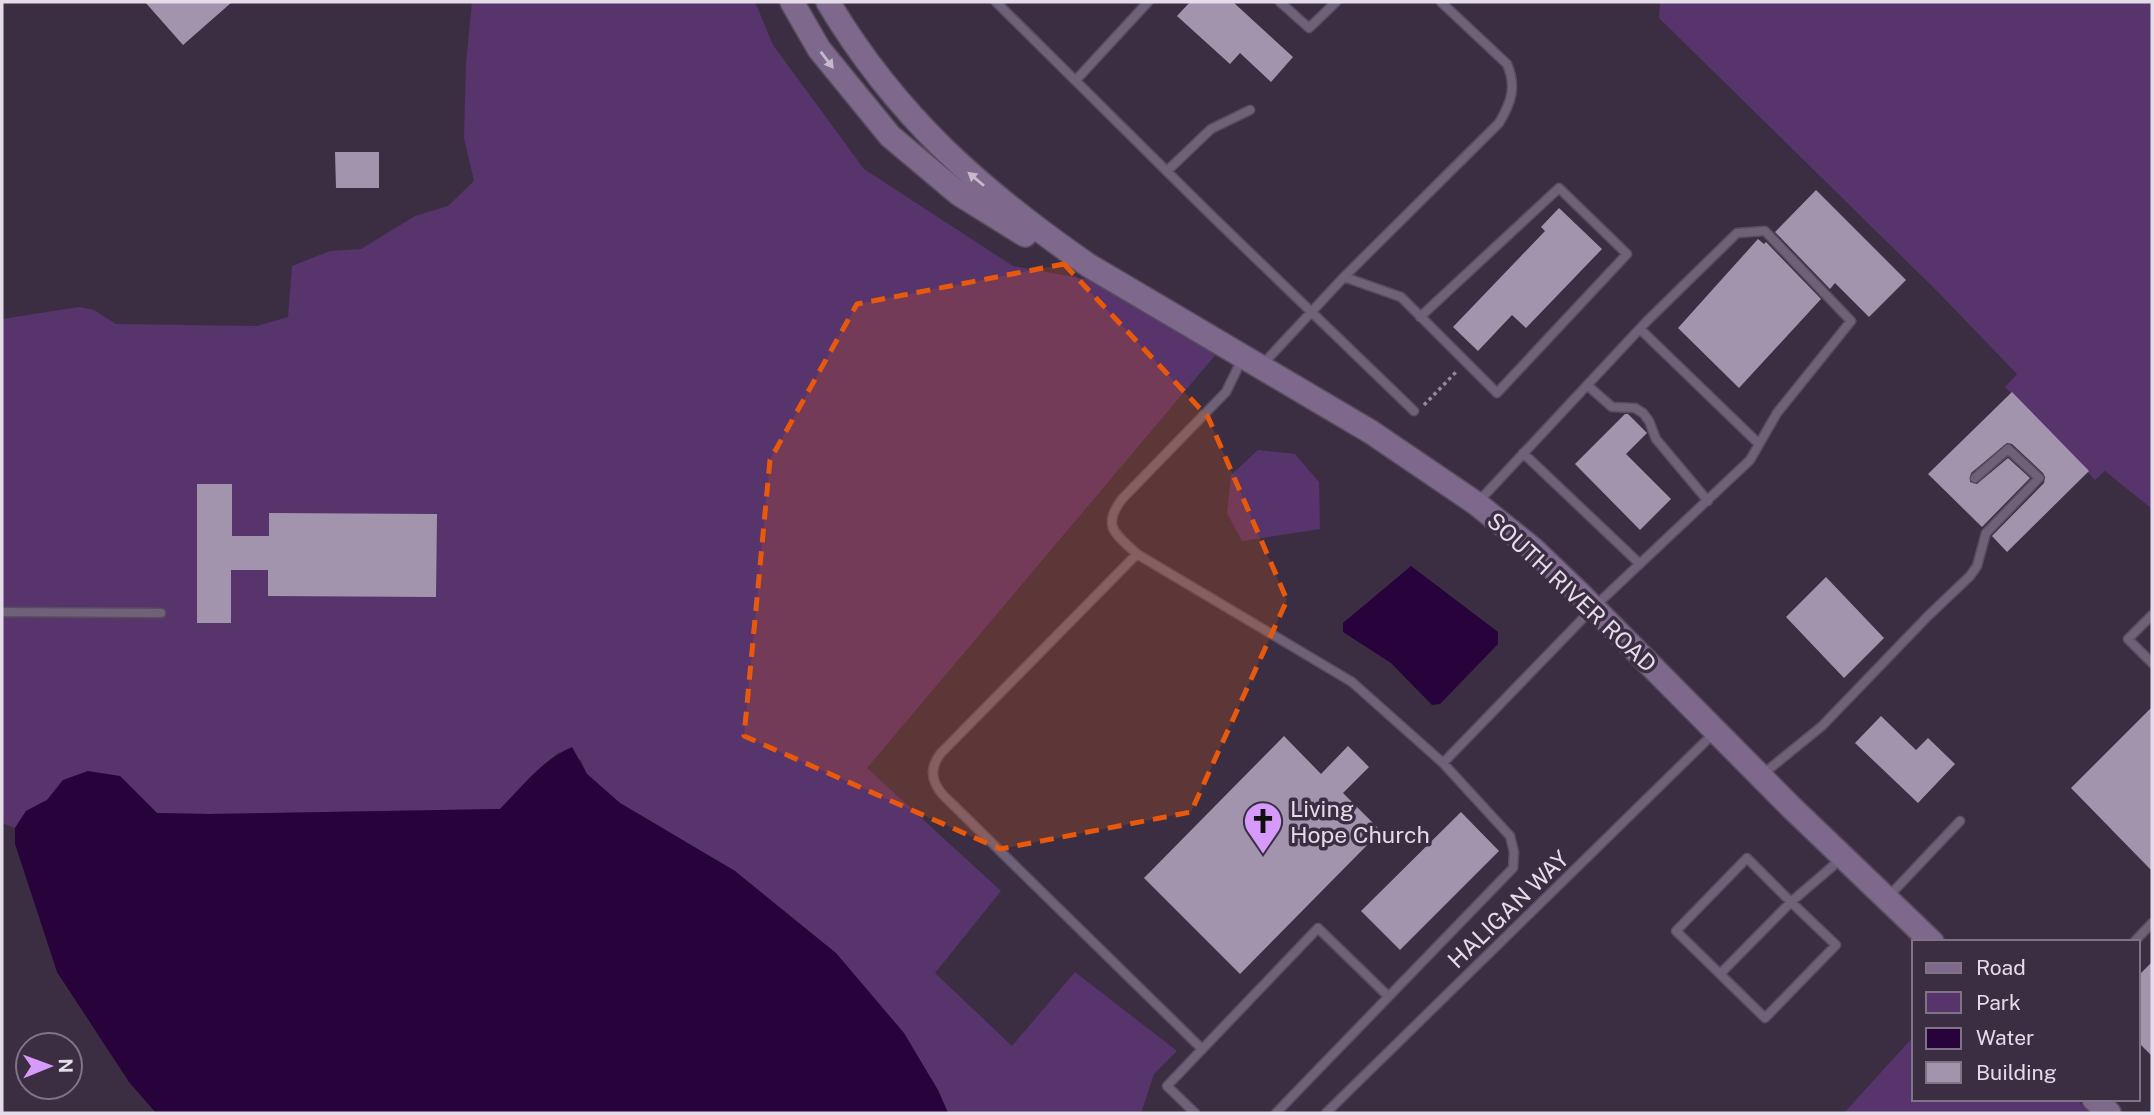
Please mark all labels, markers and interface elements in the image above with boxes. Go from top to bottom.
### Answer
one-way arrow [820,51,834,69]
one-way arrow [967,171,985,186]
street label: SOUTH RIVER ROAD [1482,507,1662,677]
place label: Living Hope Church [1290,795,1430,848]
church icon: Living Hope Church [1242,800,1284,855]
street label: HALIGAN WAY [1442,845,1574,973]
legend [1912,940,2140,1101]
text: Road [1976,955,2026,980]
text: Park [1976,990,2021,1015]
text: Water [1976,1025,2034,1050]
north arrow [14,1031,84,1101]
text: N [55,1058,77,1073]
text: Building [1976,1060,2057,1085]

